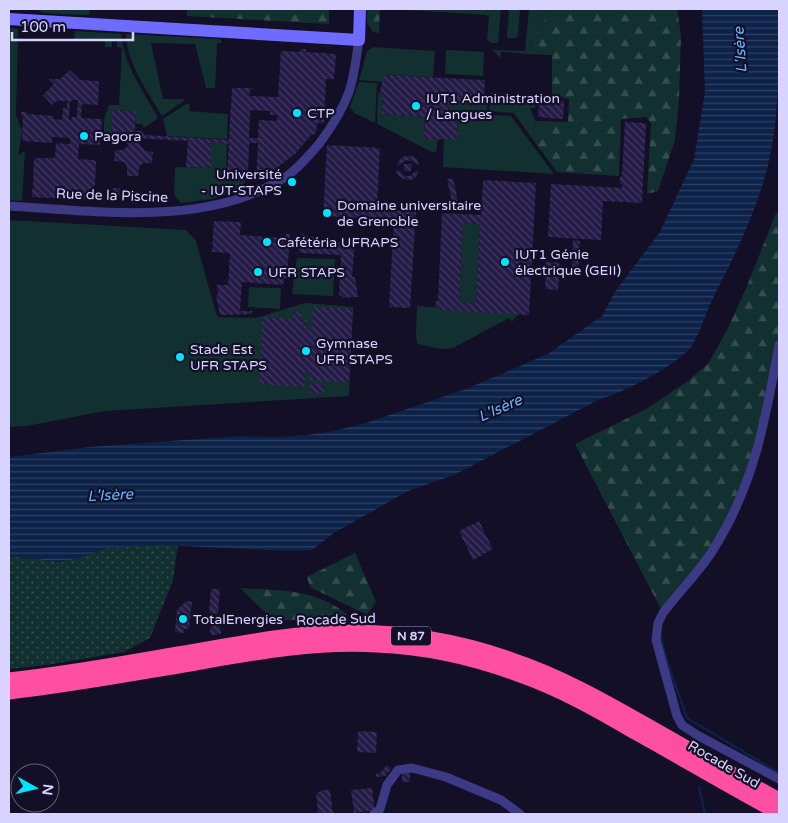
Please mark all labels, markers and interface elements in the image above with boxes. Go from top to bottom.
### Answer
scale bar [12,10,134,42]
text: 100 m [20,18,66,36]
water label: L'Isère [729,25,751,73]
place label: IUT1 Administration / Langues [426,90,560,123]
marker: IUT1 Administration / Langues [410,100,422,112]
place label: CTP [307,105,335,122]
marker: CTP [291,107,303,119]
place label: Pagora [94,128,142,145]
marker: Pagora [78,130,90,142]
place label: Université - IUT-STAPS [201,166,282,199]
marker: Université - IUT-STAPS [286,176,298,188]
street label: Rue de la Piscine [56,185,168,206]
place label: Domaine universitaire de Grenoble [337,197,481,230]
marker: Domaine universitaire de Grenoble [321,207,333,219]
place label: Cafétéria UFRAPS [277,234,399,251]
marker: Cafétéria UFRAPS [261,236,273,248]
place label: IUT1 Génie électrique (GEII) [515,246,621,279]
marker: IUT1 Génie électrique (GEII) [499,256,511,268]
place label: UFR STAPS [268,264,345,281]
marker: UFR STAPS [252,266,264,278]
place label: Gymnase UFR STAPS [316,335,393,368]
place label: Stade Est UFR STAPS [190,341,267,374]
marker: Gymnase UFR STAPS [300,345,312,357]
marker: Stade Est UFR STAPS [174,351,186,363]
water label: L'Isère [475,390,526,426]
water label: L'Isère [87,485,135,505]
street label: Rocade Sud [296,610,376,629]
place label: TotalEnergies [193,611,283,628]
marker: TotalEnergies [177,613,189,625]
road number: N 87 [391,626,431,646]
street label: Rocade Sud [685,737,763,792]
north arrow [10,763,60,813]
text: N [38,783,57,796]

